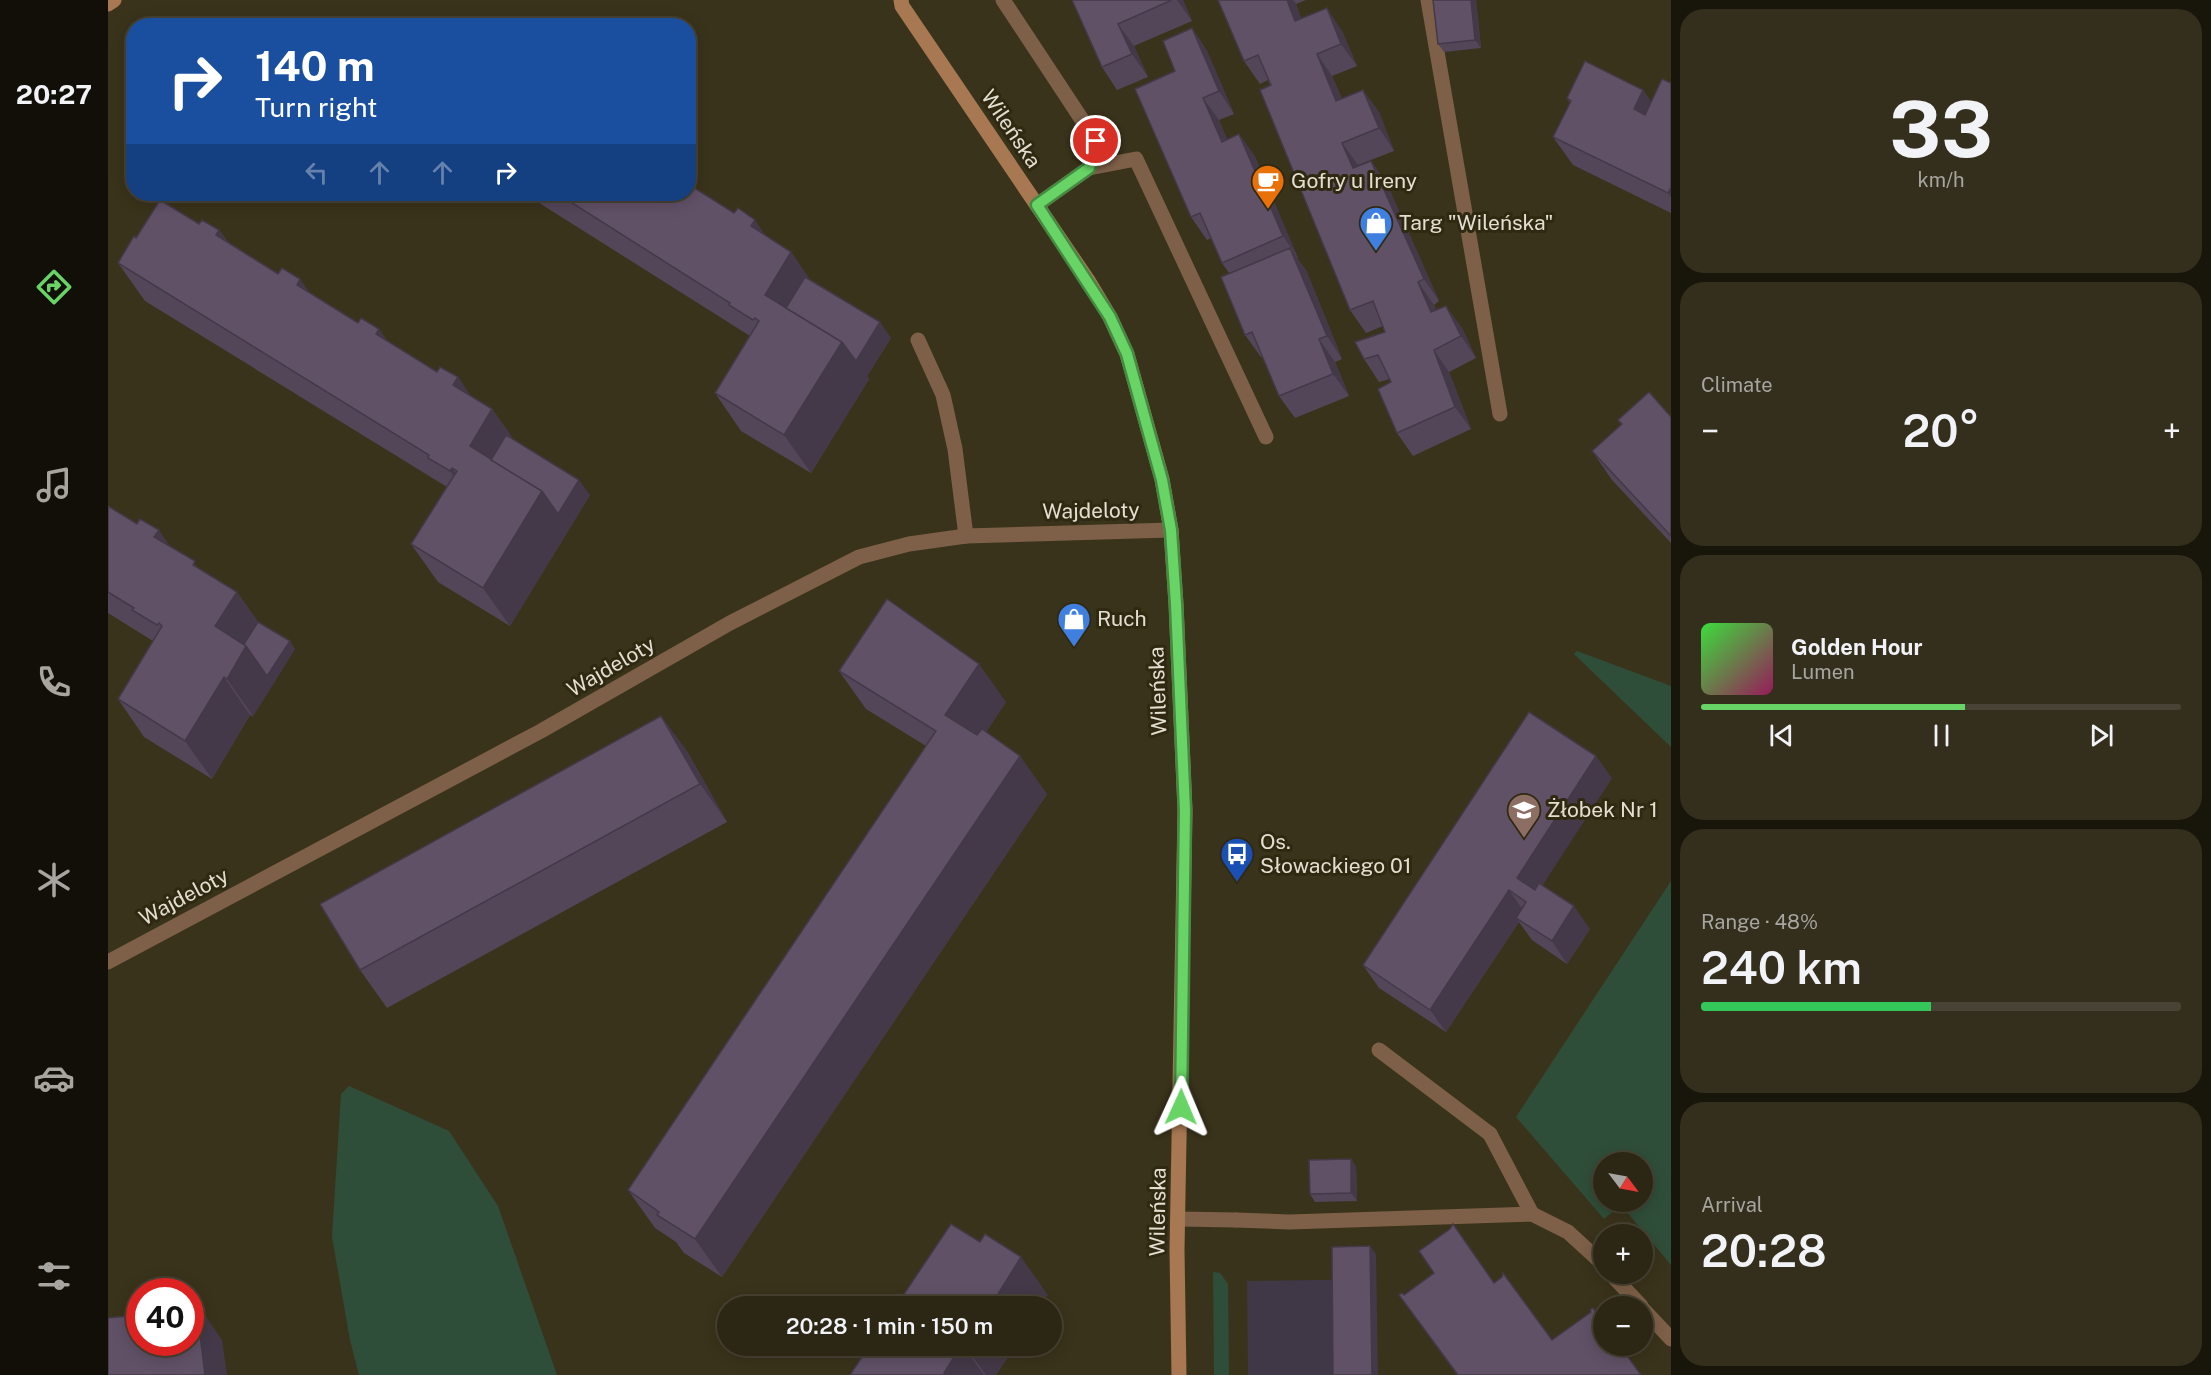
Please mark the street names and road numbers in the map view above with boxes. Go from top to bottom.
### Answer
street label: Wileńska [976,85,1047,173]
street label: Wajdeloty [1042,497,1140,524]
street label: Wajdeloty [562,631,659,702]
street label: Wileńska [1143,646,1172,736]
street label: Wajdeloty [135,863,233,930]
street label: Wileńska [1144,1167,1171,1257]

